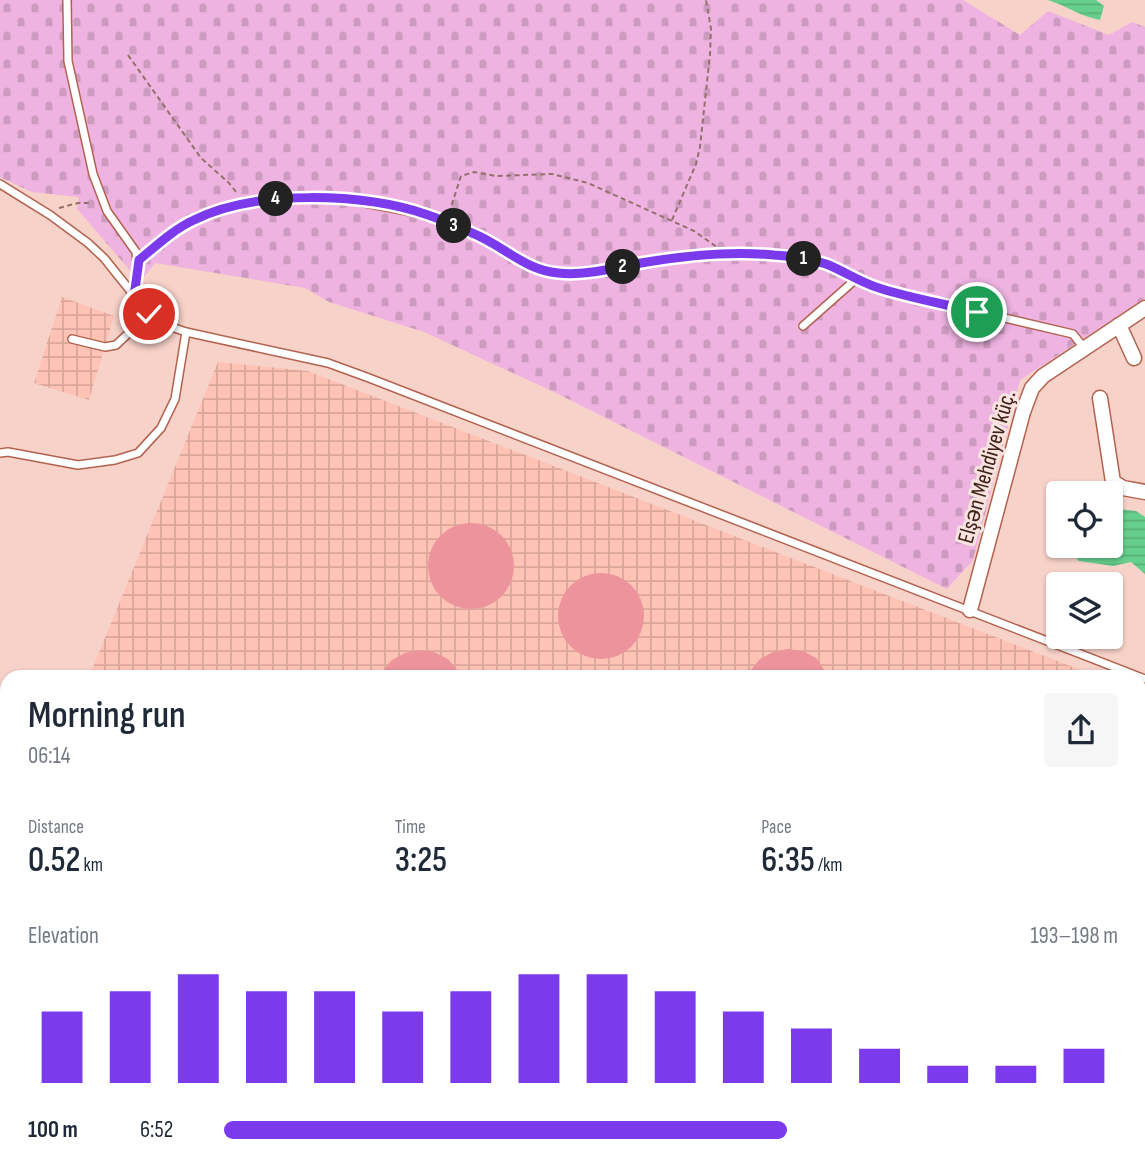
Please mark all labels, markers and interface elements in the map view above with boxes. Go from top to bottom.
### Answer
pin: 4 [258,182,294,216]
text: 4 [271,187,280,210]
pin: 3 [436,208,472,244]
text: 3 [449,214,458,237]
pin: 1 [786,242,822,276]
text: 1 [800,247,807,270]
pin: 2 [606,250,640,284]
text: 2 [618,255,627,278]
pin [947,282,1007,342]
pin [119,284,179,344]
icon: arrive [958,293,996,331]
icon: check [130,295,168,333]
street label: Elşən Mehdiyev küç. [952,387,1022,547]
map controls [1046,481,1123,649]
button: locate [1046,481,1123,558]
button: layers [1046,572,1123,649]
text: Morning run [28,693,186,738]
button: share [1044,693,1118,767]
text: 06:14 [28,742,70,770]
text: Distance [28,816,84,839]
text: Time [395,816,426,839]
text: Pace [761,816,792,839]
text: 0.52 [28,839,80,882]
text: 3:25 [395,839,447,882]
text: 6:35 [761,839,815,882]
text: km [80,854,103,877]
text: /km [815,854,842,877]
text: Elevation [28,922,99,950]
text: 193–198 m [1031,922,1118,950]
text: 100 m [28,1116,78,1144]
text: 6:52 [140,1116,173,1144]

